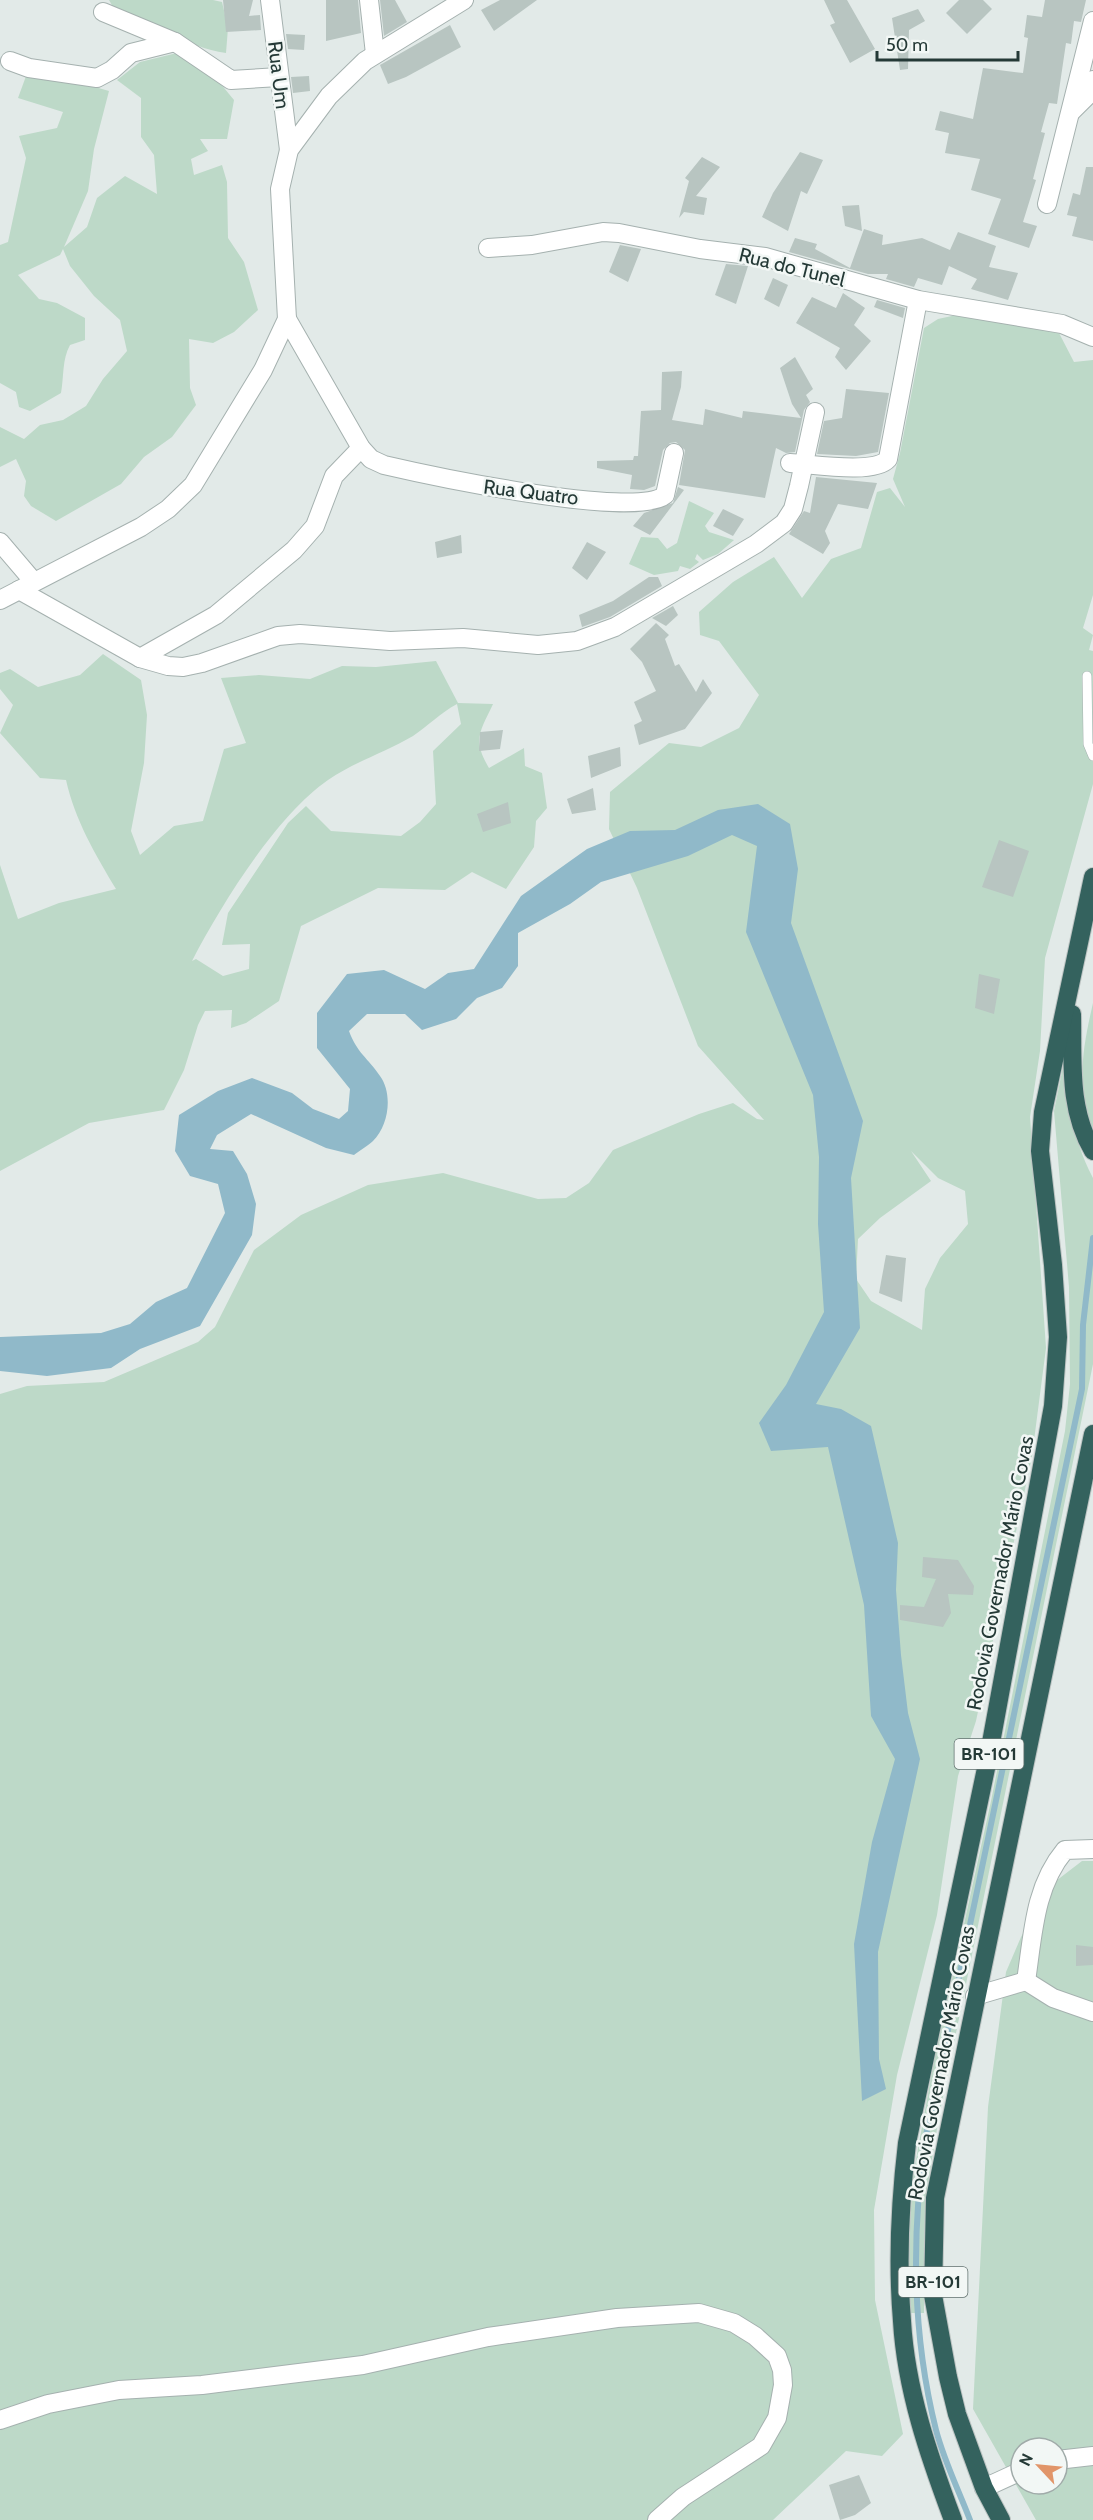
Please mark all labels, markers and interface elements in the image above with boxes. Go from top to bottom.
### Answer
scale bar [877,24,1018,62]
text: 50 m [886,34,928,56]
street label: Rua Um [263,40,295,110]
street label: Rua do Tunel [736,242,848,292]
street label: Rua Quatro [482,474,580,510]
street label: Rodovia Governador Mário Covas [962,1434,1038,1712]
road number: BR-101 [954,1739,1024,1769]
street label: Rodovia Governador Mário Covas [903,1924,979,2202]
road number: BR-101 [898,2267,968,2297]
north arrow [1009,2436,1069,2496]
text: N [1015,2450,1037,2469]

